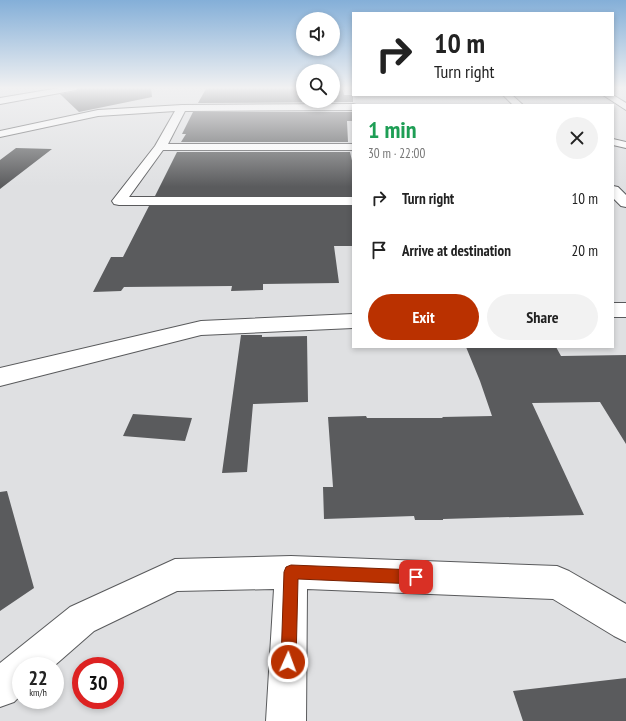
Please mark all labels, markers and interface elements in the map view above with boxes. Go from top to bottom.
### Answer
map controls [296,12,340,108]
button: sound [296,12,340,56]
text: 10 m [434,24,485,61]
icon: right [368,28,420,80]
text: Turn right [434,60,494,83]
button: search [296,64,340,108]
text: 1 min [368,114,416,145]
button: close [556,117,598,159]
text: 30 m · 22:00 [368,145,425,162]
icon: right [368,187,390,209]
text: Turn right [402,189,454,208]
text: 10 m [572,189,598,208]
icon: arrive [368,239,390,261]
text: Arrive at destination [402,241,511,260]
text: 20 m [572,241,598,260]
button: Exit [368,294,479,340]
button: Share [487,294,598,340]
pin [399,560,433,594]
icon: arrive [405,566,427,588]
position arrow [267,641,309,683]
speed limit sign: 30 [72,657,124,709]
text: 22 [28,665,48,691]
text: km/h [29,686,47,699]

